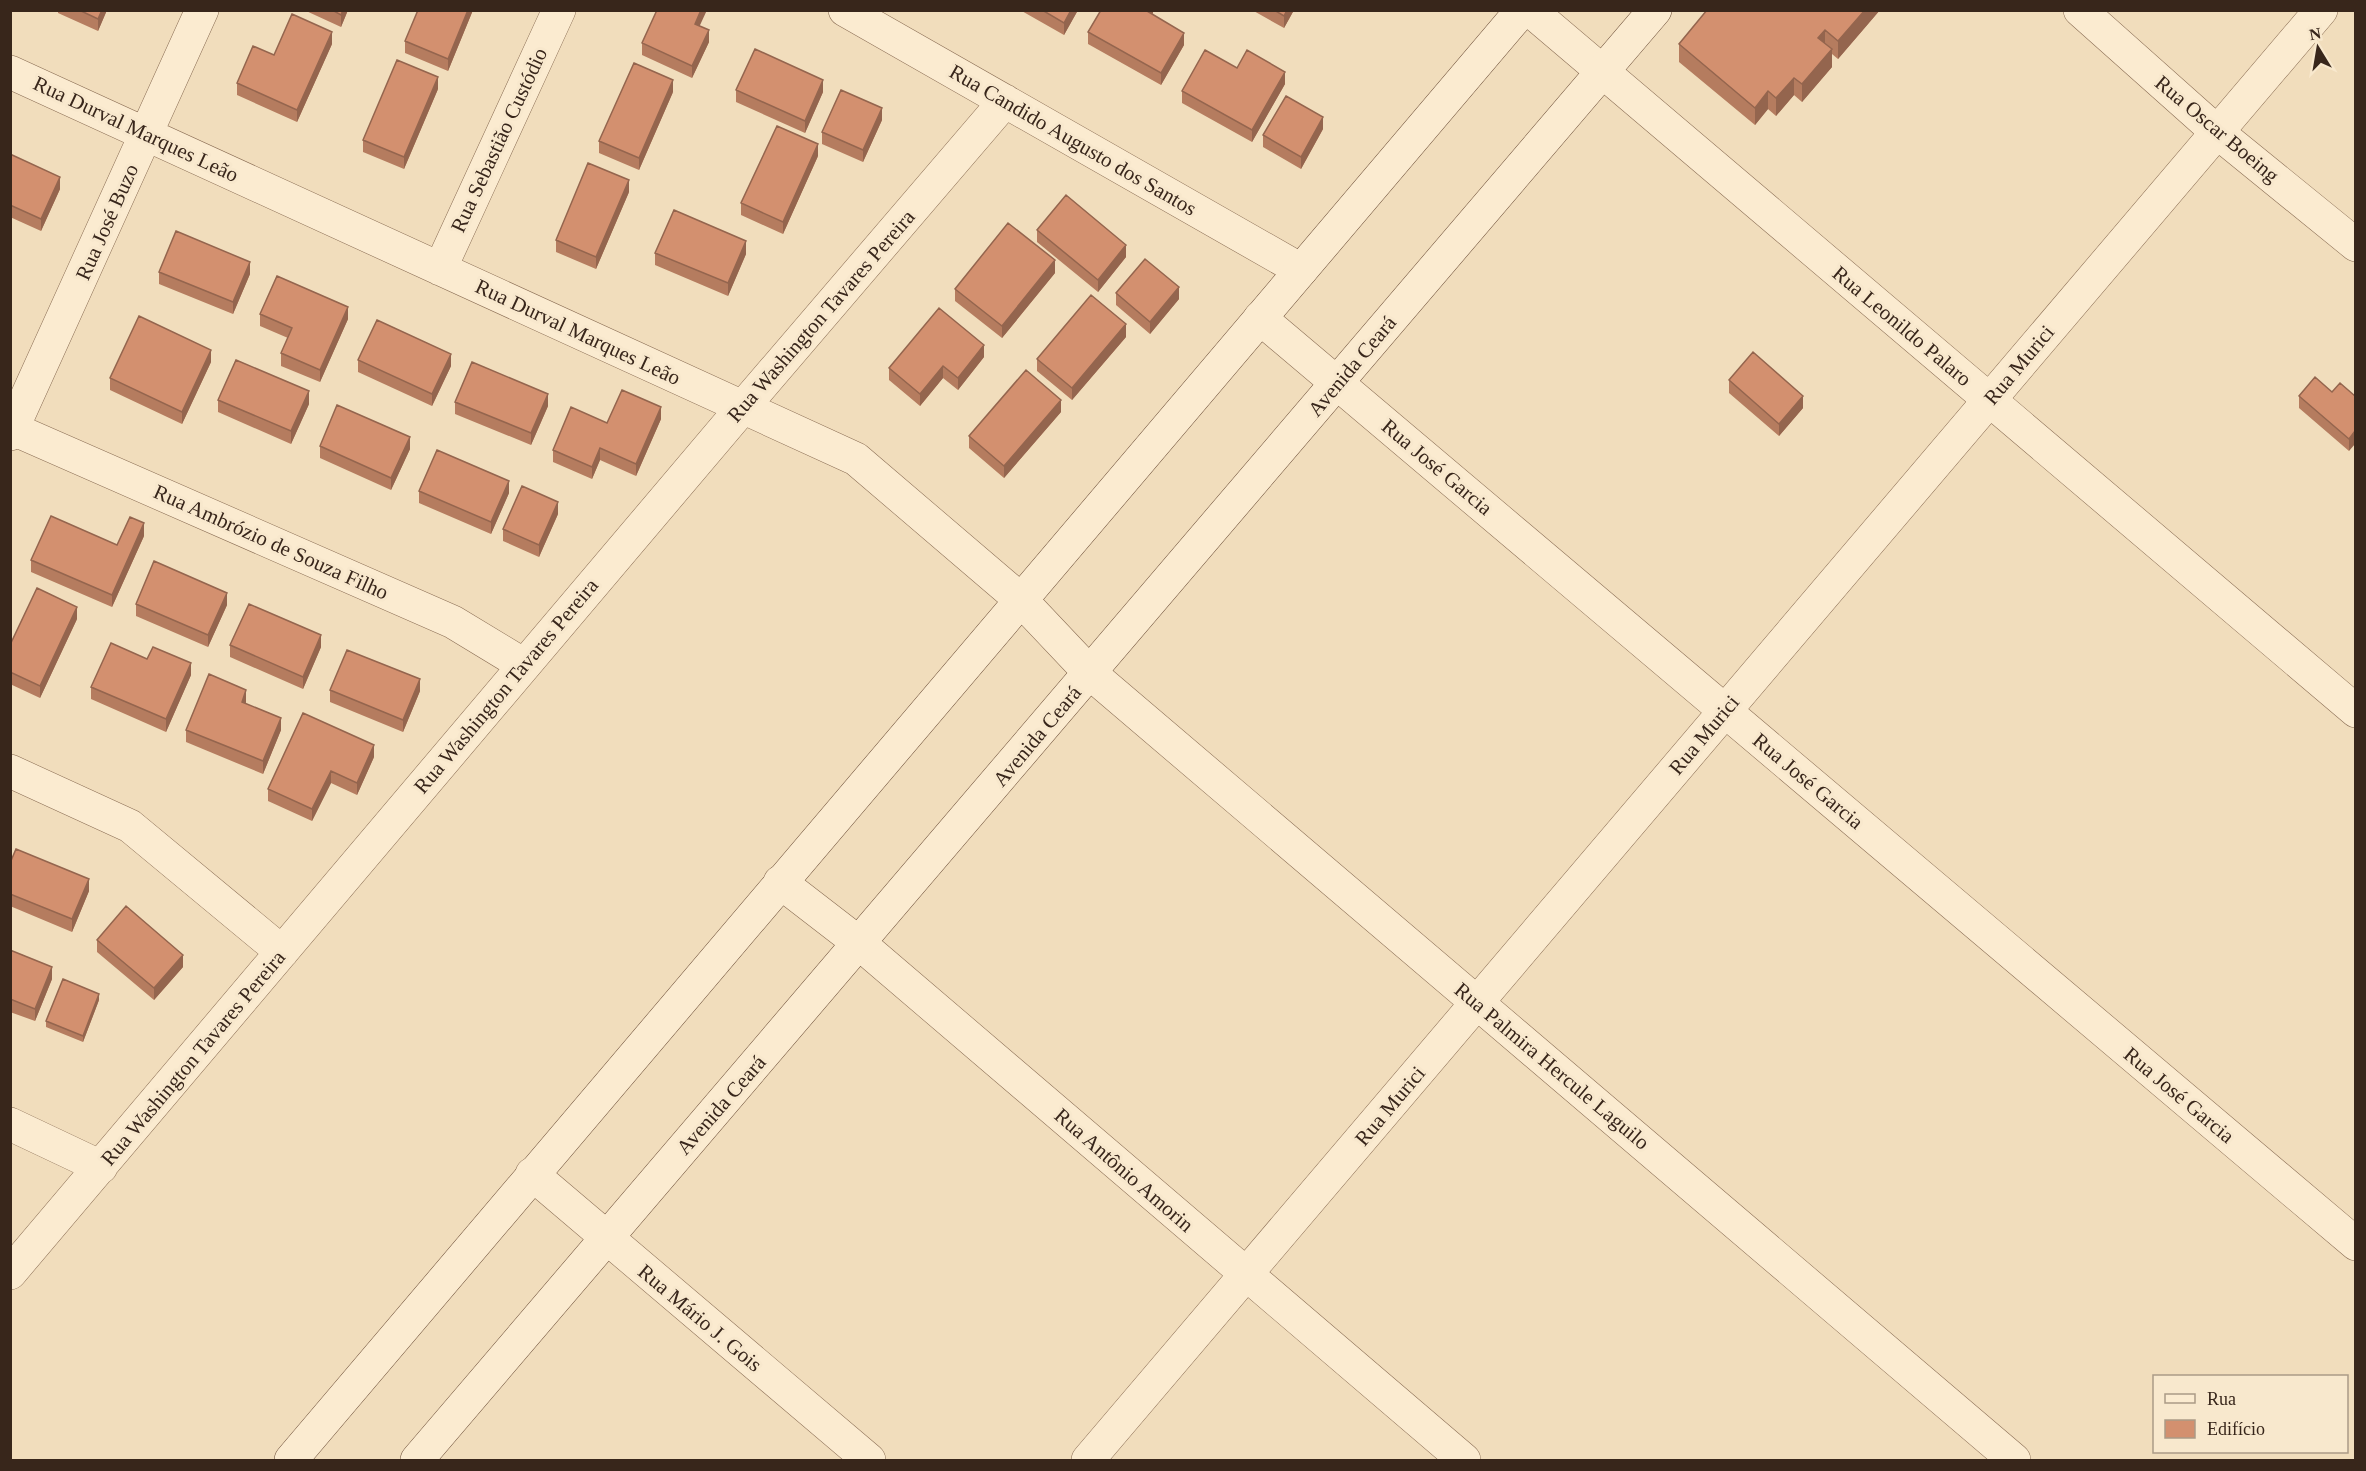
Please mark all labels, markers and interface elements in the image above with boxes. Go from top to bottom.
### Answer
north arrow [2288,18,2348,78]
text: N [2308,24,2323,43]
street label: Rua Sebastião Custódio [446,44,552,236]
street label: Rua Candido Augusto dos Santos [945,59,1201,221]
street label: Rua Oscar Boeing [2150,70,2284,188]
street label: Rua Durval Marques Leão [30,71,242,187]
street label: Rua José Buzo [71,160,143,284]
street label: Rua Washington Tavares Pereira [722,205,920,427]
street label: Rua Leonildo Palaro [1828,261,1976,391]
street label: Rua Durval Marques Leão [472,274,684,390]
street label: Avenida Ceará [1303,310,1401,421]
street label: Rua Murici [1979,320,2059,410]
street label: Rua José Garcia [1377,414,1497,520]
street label: Rua Ambrózio de Souza Filho [150,479,392,605]
street label: Rua Washington Tavares Pereira [409,573,603,798]
street label: Avenida Ceará [988,680,1086,791]
street label: Rua Murici [1664,690,1744,780]
street label: Rua José Garcia [1748,728,1868,834]
street label: Rua Washington Tavares Pereira [96,945,290,1170]
street label: Rua Palmira Hercule Laguilo [1450,978,1654,1154]
street label: Rua José Garcia [2119,1042,2239,1148]
street label: Avenida Ceará [671,1050,771,1160]
street label: Rua Murici [1350,1061,1430,1151]
street label: Rua Antônio Amorin [1050,1103,1199,1237]
street label: Rua Mário J. Gois [633,1259,767,1377]
legend [2153,1375,2348,1453]
text: Rua [2207,1389,2236,1409]
text: Edifício [2207,1419,2265,1439]

